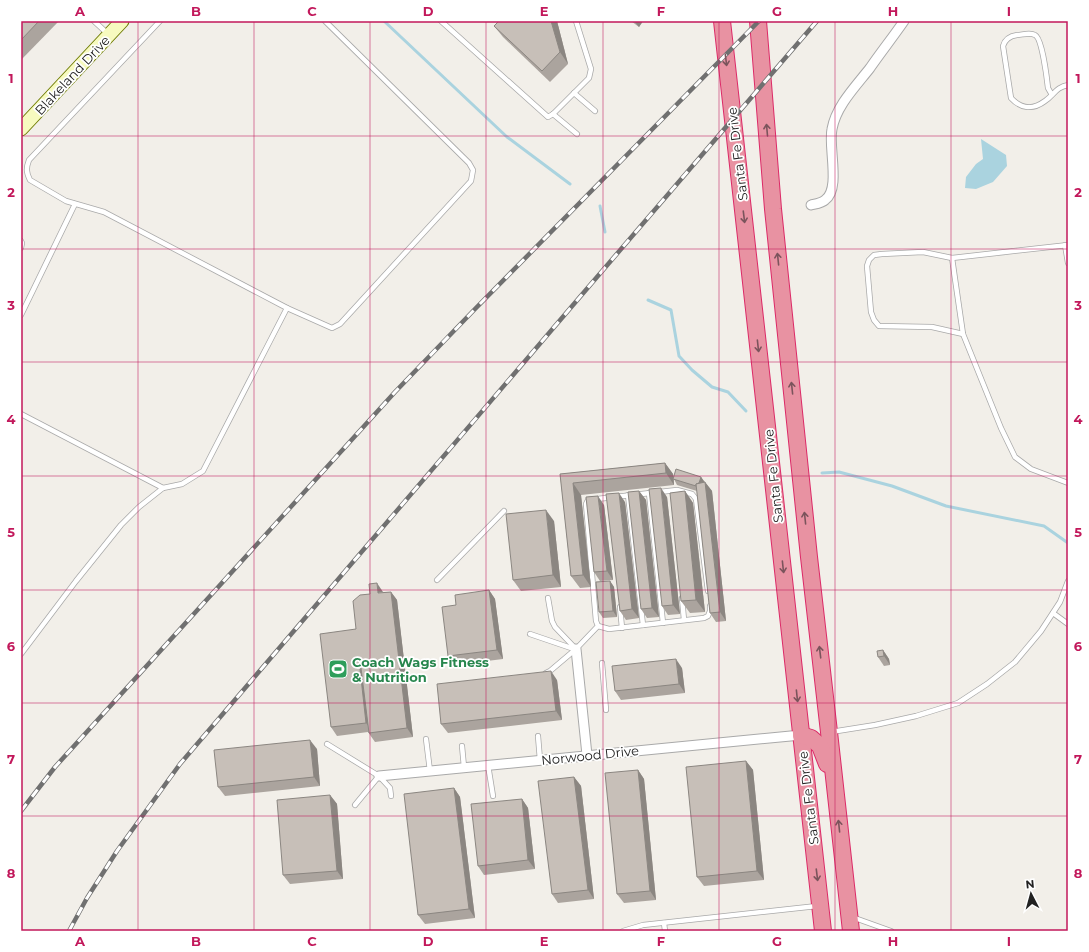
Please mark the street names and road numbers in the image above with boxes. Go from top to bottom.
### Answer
street label: Blakeland Drive [31,32,113,118]
street label: Santa Fe Drive [723,106,751,202]
street label: Santa Fe Drive [760,428,786,524]
street label: Norwood Drive [540,742,640,768]
street label: Santa Fe Drive [794,750,822,846]

